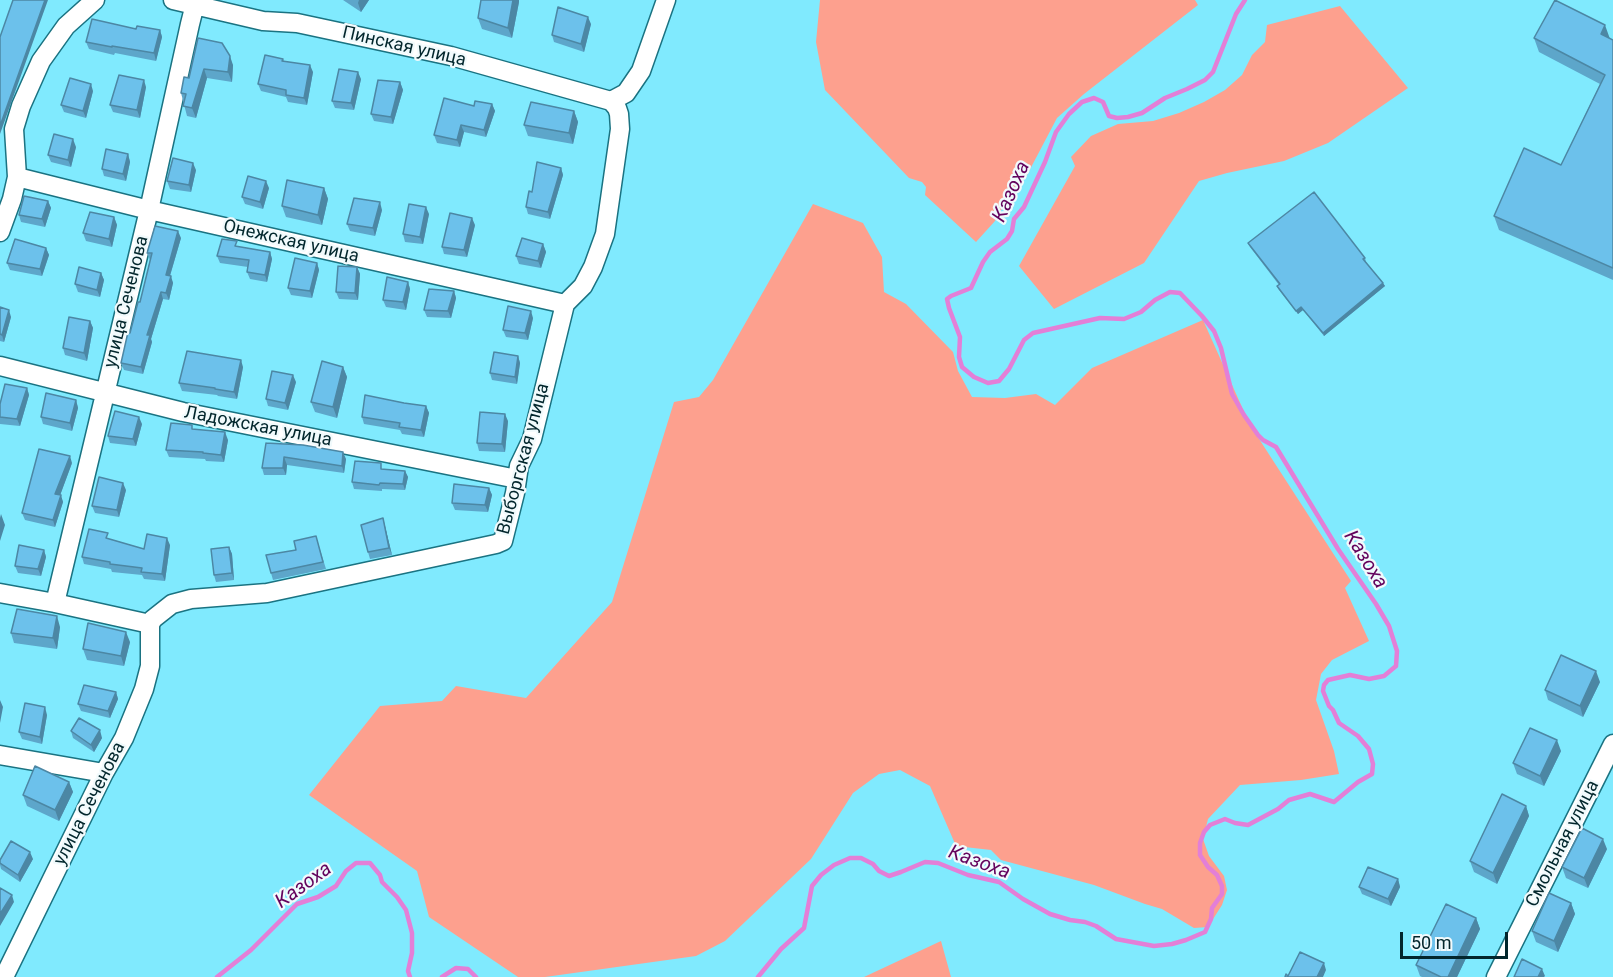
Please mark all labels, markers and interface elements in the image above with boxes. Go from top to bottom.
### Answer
street label: Пинская улица [340,22,468,72]
water label: Казоха [988,158,1036,226]
street label: Онежская улица [221,216,361,268]
street label: улица Сеченова [100,234,154,370]
street label: Выборгская улица [493,381,555,537]
street label: Ладожская улица [182,402,334,452]
water label: Казоха [1338,527,1392,593]
street label: улица Сеченова [50,739,130,869]
street label: Смольная улица [1522,777,1604,911]
water label: Казоха [945,841,1013,885]
water label: Казоха [271,858,337,914]
scale bar [1403,920,1511,958]
text: 50 m [1411,932,1451,953]

